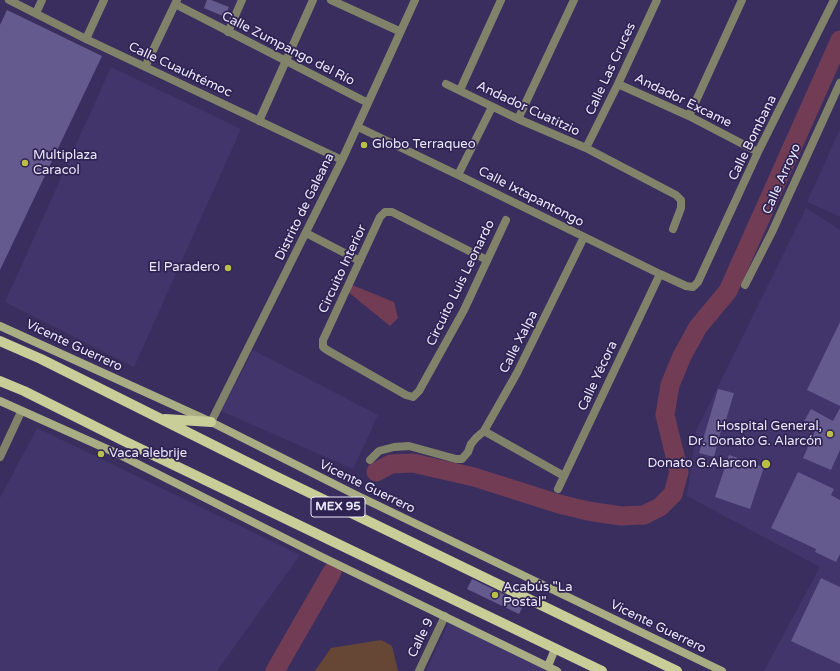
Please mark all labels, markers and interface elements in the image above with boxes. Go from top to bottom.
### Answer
street label: Calle Zumpango del Río [219,9,357,89]
street label: Calle Las Cruces [583,20,639,118]
street label: Calle Cuauhtémoc [126,39,234,101]
street label: Andador Excame [632,71,734,131]
street label: Andador Cuatitzio [474,78,582,140]
street label: Calle Bombana [726,93,780,183]
place label: Globo Terraqueo [372,137,476,153]
marker: Globo Terraqueo [359,140,369,150]
street label: Calle Arroyo [760,141,804,217]
place label: Multiplaza Caracol [33,148,97,179]
street label: Distrito de Galeana [272,151,338,263]
marker: Multiplaza Caracol [20,158,30,168]
street label: Calle Ixtapantongo [475,164,587,230]
street label: Circuito Luis Leonardo [424,217,498,349]
street label: Circuito Interior [316,222,370,316]
place label: El Paradero [149,260,220,276]
marker: El Paradero [223,263,233,273]
street label: Calle Xalpa [497,308,541,376]
street label: Vicente Guerrero [23,317,125,375]
street label: Calle Yécora [575,339,621,413]
place label: Hospital General, Dr. Donato G. Alarcón [688,419,822,450]
marker: Hospital General, Dr. Donato G. Alarcón [825,429,835,439]
place label: Vaca alebrije [109,446,187,462]
marker: Vaca alebrije [96,449,106,459]
place label: Donato G.Alarcon [647,456,757,472]
street label: Vicente Guerrero [317,457,417,517]
marker: Donato G.Alarcon [760,458,772,470]
road number: MEX 95 [311,497,365,517]
place label: Acabús "La Postal" [503,580,573,611]
marker: Acabús "La Postal" [490,590,500,600]
street label: Vicente Guerrero [608,597,708,657]
street label: Calle 9 [405,616,437,660]

